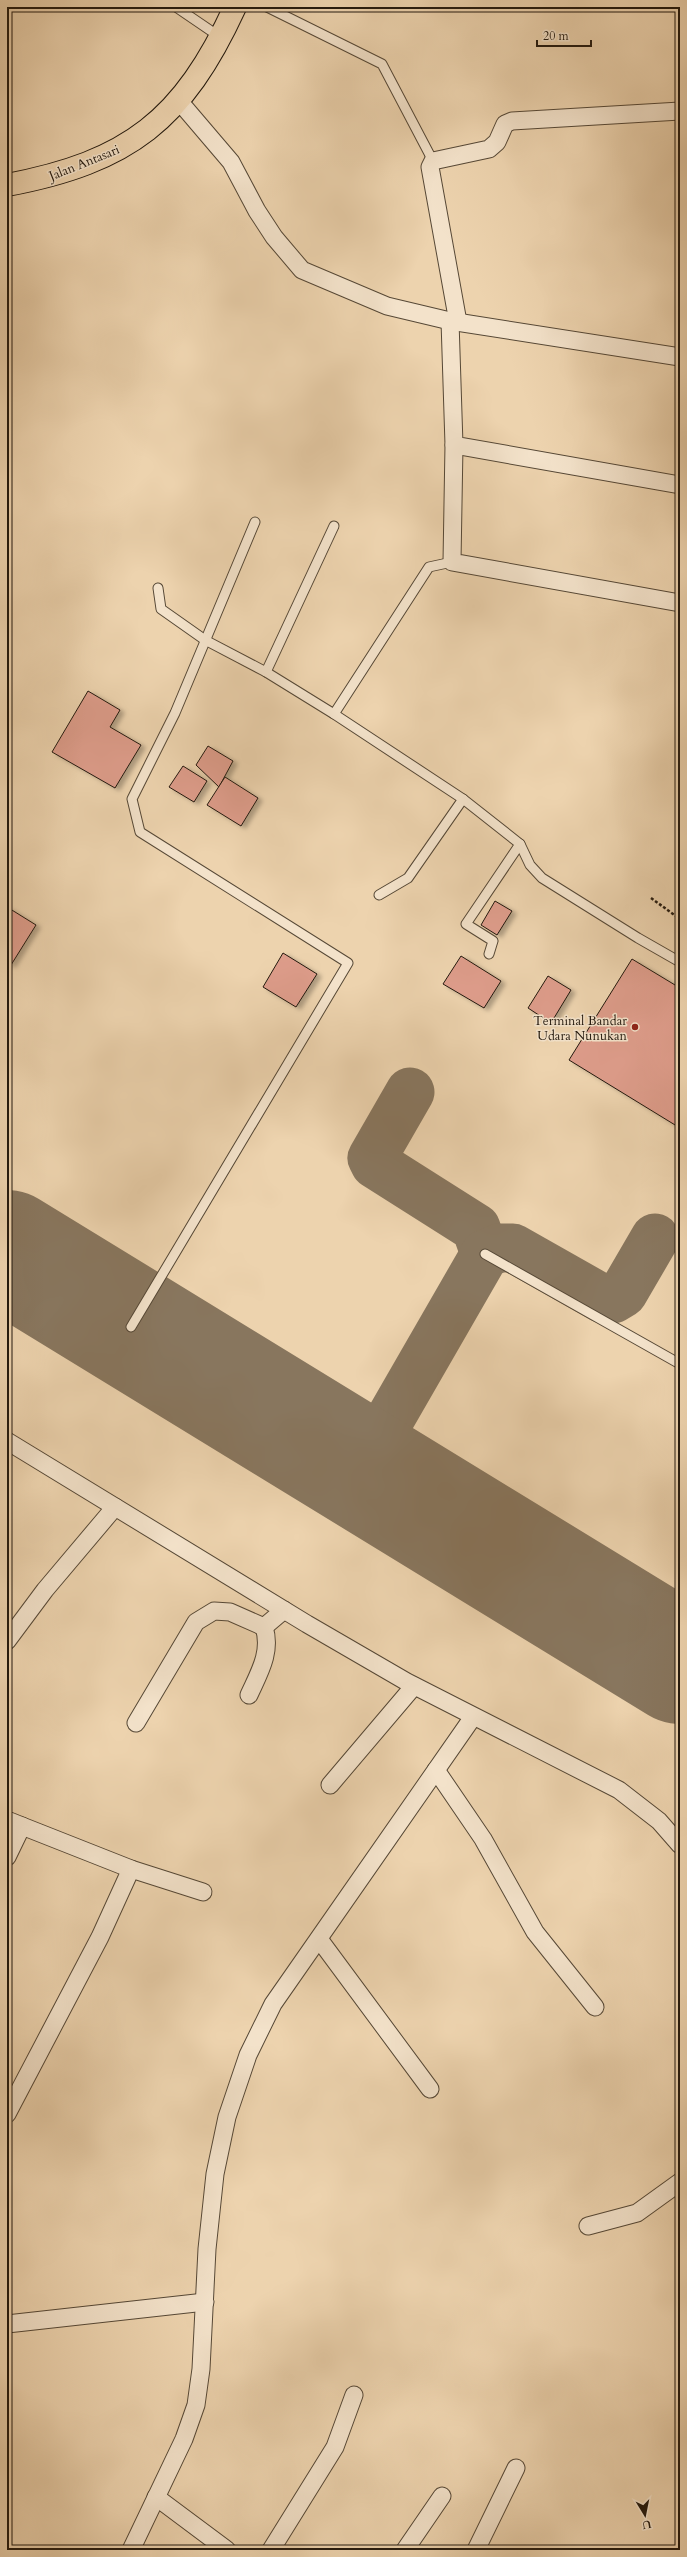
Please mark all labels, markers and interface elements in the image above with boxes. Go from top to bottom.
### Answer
scale bar [537,22,591,48]
text: 20 m [543,28,570,44]
street label: Jalan Antasari [45,140,123,186]
place label: Terminal Bandar Udara Nunukan [533,1012,628,1045]
marker: Terminal Bandar Udara Nunukan [630,1022,640,1032]
north arrow [625,2495,665,2535]
text: U [641,2516,652,2533]

